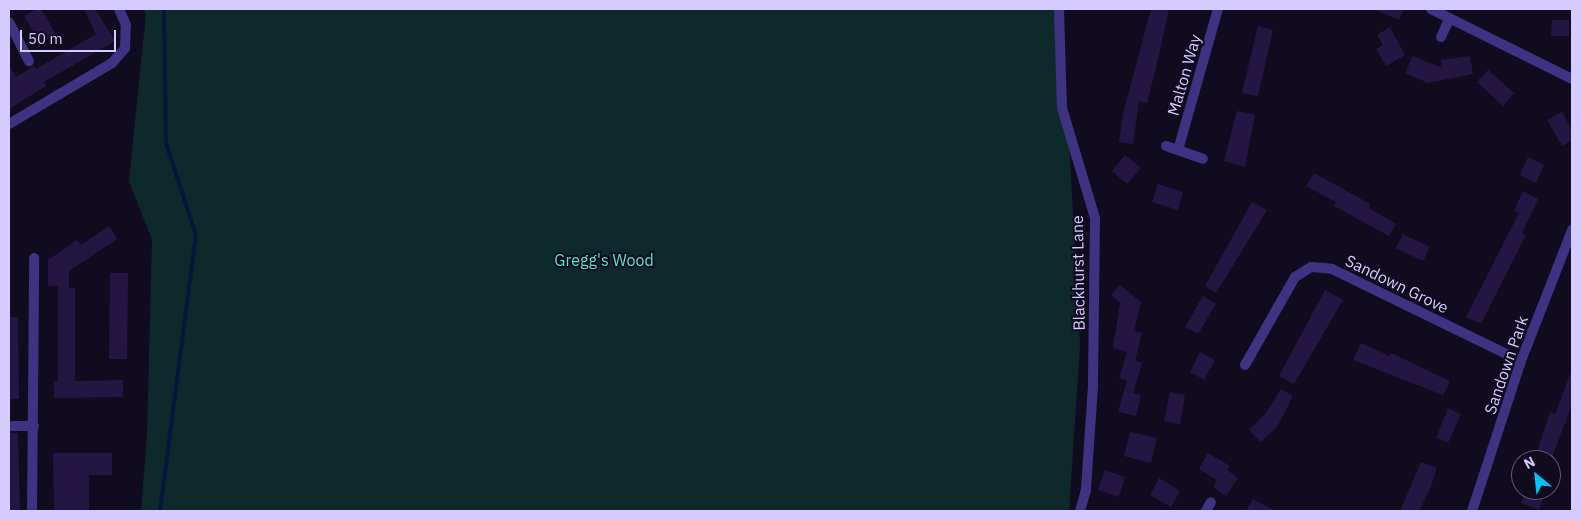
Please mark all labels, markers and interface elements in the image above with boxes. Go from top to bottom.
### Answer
scale bar [22,20,119,52]
text: 50 m [28,29,63,48]
street label: Malton Way [1163,32,1205,118]
street label: Blackhurst Lane [1067,215,1089,331]
park label: Gregg's Wood [554,250,654,270]
street label: Sandown Grove [1342,251,1452,317]
street label: Sandown Park [1480,313,1532,417]
north arrow [1511,450,1561,500]
text: N [1521,452,1538,473]

